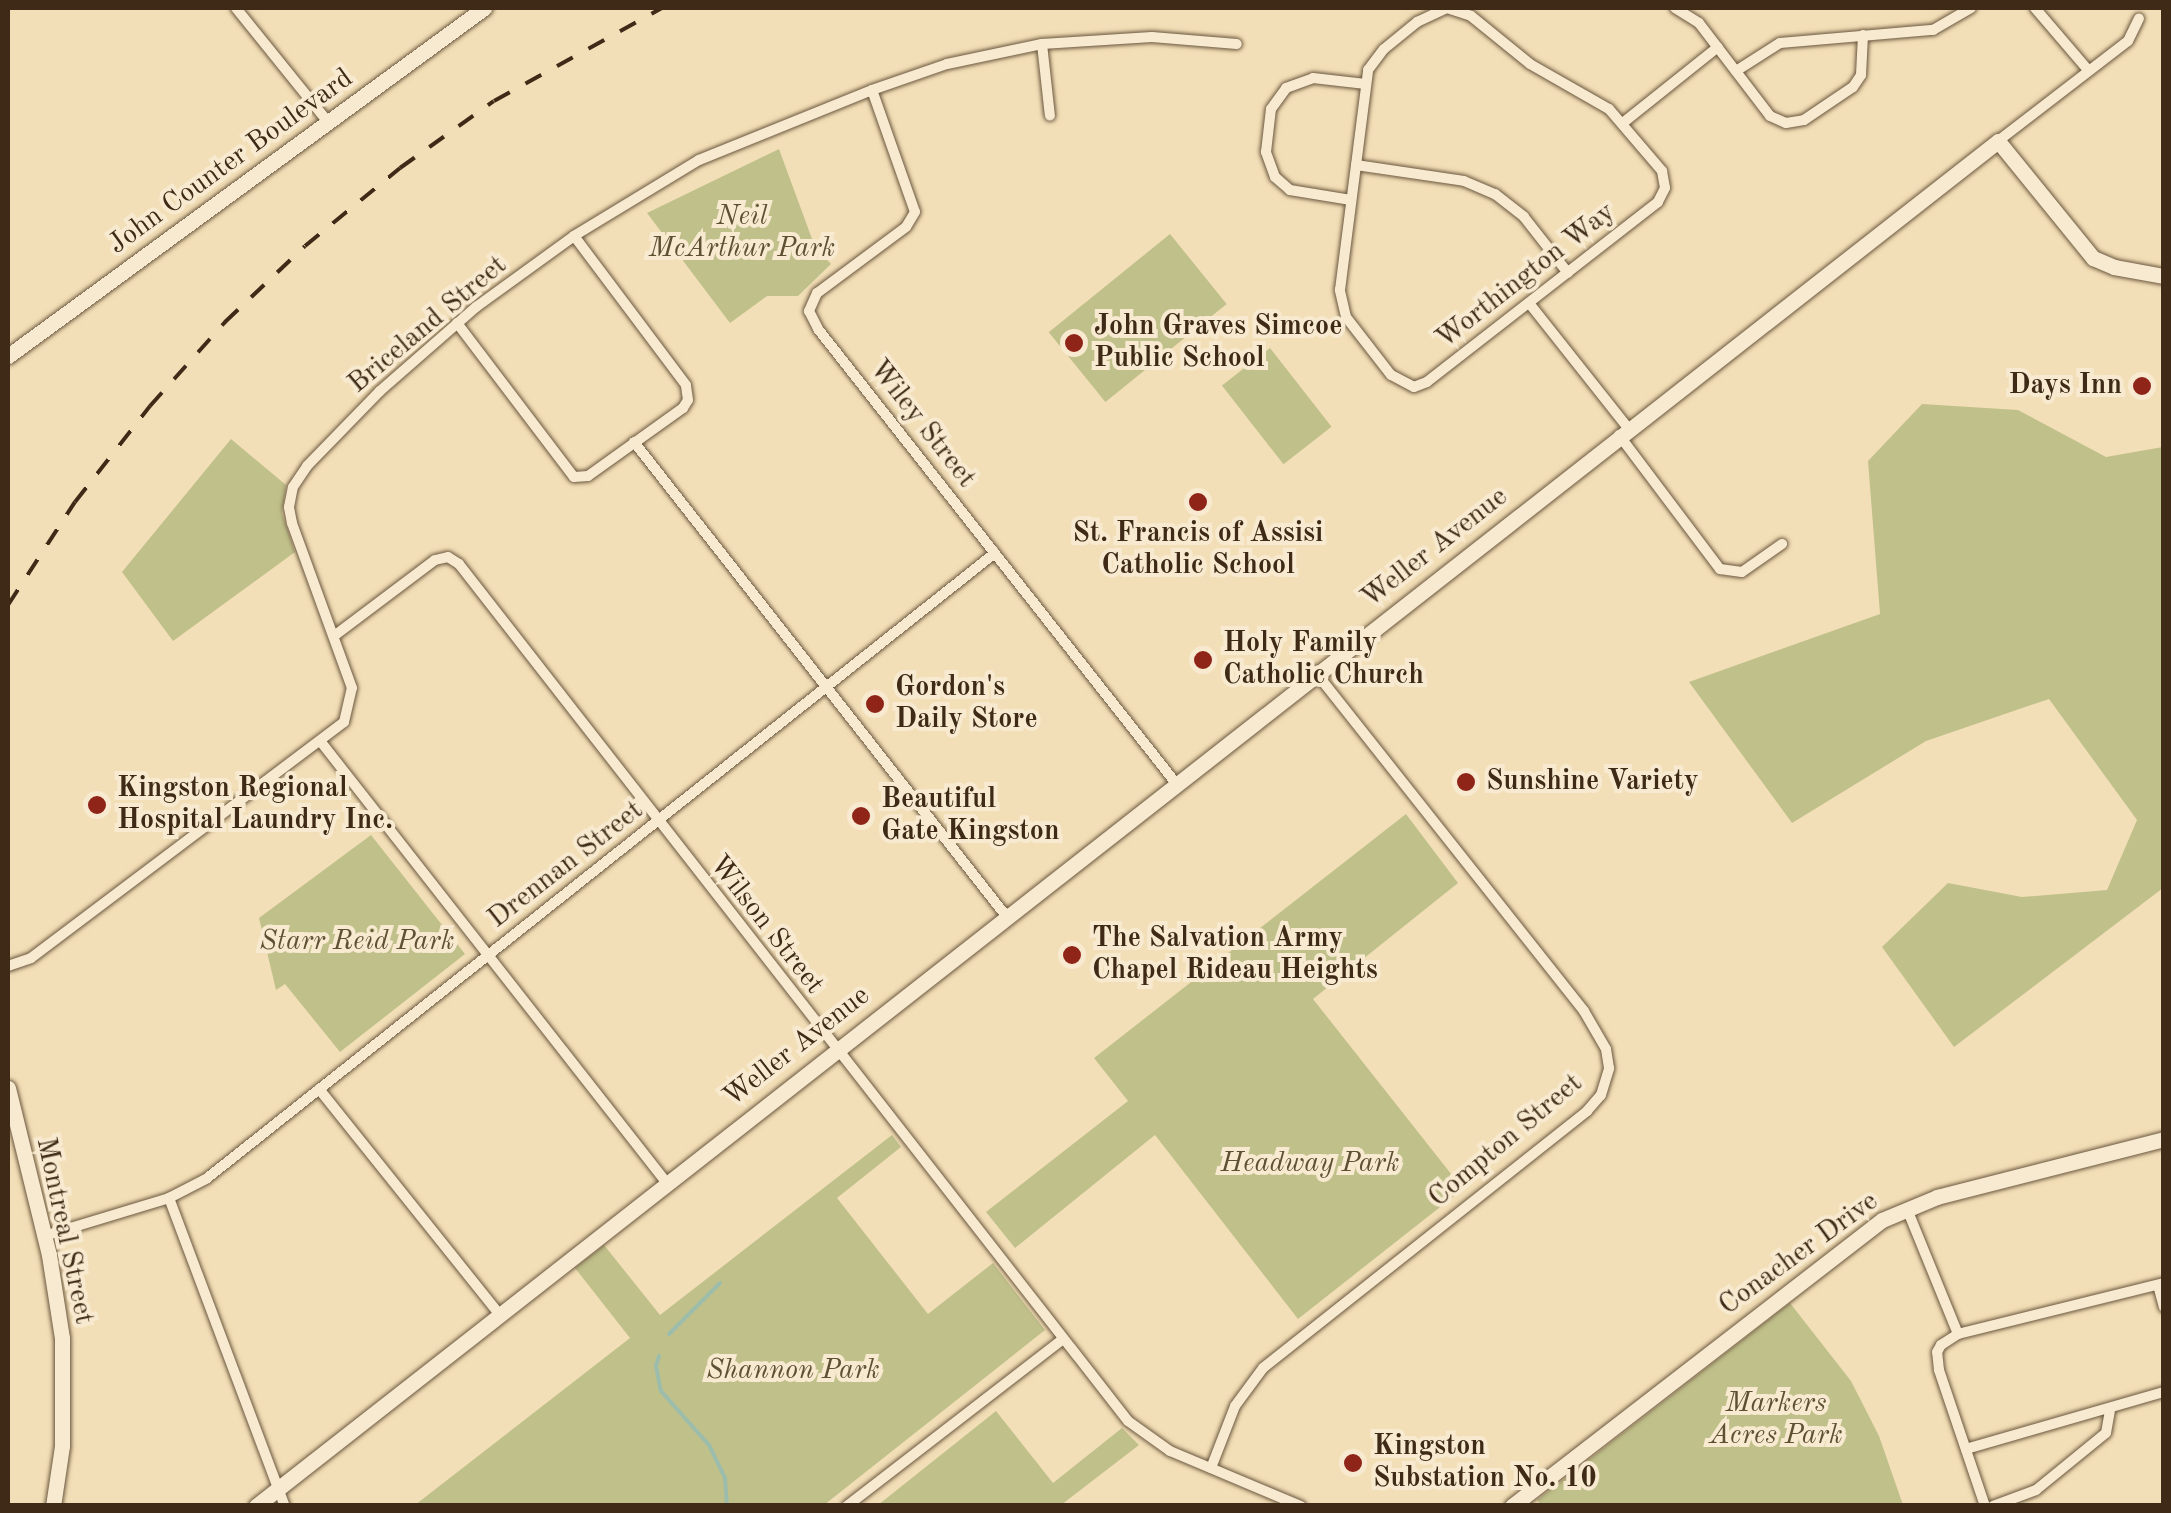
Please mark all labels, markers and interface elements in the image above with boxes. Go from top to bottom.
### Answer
street label: John Counter Boulevard [102,62,360,262]
street label: Worthington Way [1430,196,1622,356]
park label: Neil McArthur Park [649,200,835,266]
street label: Briceland Street [342,249,514,401]
place label: John Graves Simcoe Public School [1094,310,1342,376]
marker: John Graves Simcoe Public School [1063,332,1085,354]
street label: Wiley Street [861,353,983,495]
place label: Days Inn [2009,369,2122,403]
marker: Days Inn [2131,375,2153,397]
street label: Weller Avenue [1355,480,1515,616]
marker: St. Francis of Assisi Catholic School [1187,491,1209,513]
place label: St. Francis of Assisi Catholic School [1073,517,1323,583]
place label: Holy Family Catholic Church [1223,627,1424,693]
marker: Holy Family Catholic Church [1192,649,1214,671]
place label: Gordon's Daily Store [895,671,1038,737]
marker: Gordon's Daily Store [864,693,886,715]
place label: Sunshine Variety [1486,765,1699,799]
marker: Sunshine Variety [1455,771,1477,793]
place label: Kingston Regional Hospital Laundry Inc. [117,772,393,838]
place label: Beautiful Gate Kingston [881,783,1059,849]
marker: Kingston Regional Hospital Laundry Inc. [86,794,108,816]
street label: Drennan Street [482,794,650,936]
marker: Beautiful Gate Kingston [850,805,872,827]
street label: Wilson Street [701,849,831,1001]
place label: The Salvation Army Chapel Rideau Heights [1092,922,1378,988]
park label: Starr Reid Park [260,925,454,959]
marker: The Salvation Army Chapel Rideau Heights [1061,944,1083,966]
street label: Weller Avenue [717,979,877,1115]
street label: Compton Street [1422,1067,1590,1215]
street label: Montreal Street [28,1135,100,1327]
park label: Headway Park [1221,1147,1399,1181]
street label: Conacher Drive [1713,1185,1885,1323]
park label: Shannon Park [706,1354,880,1388]
park label: Markers Acres Park [1709,1387,1843,1453]
place label: Kingston Substation No. 10 [1373,1430,1597,1496]
marker: Kingston Substation No. 10 [1342,1452,1364,1474]

